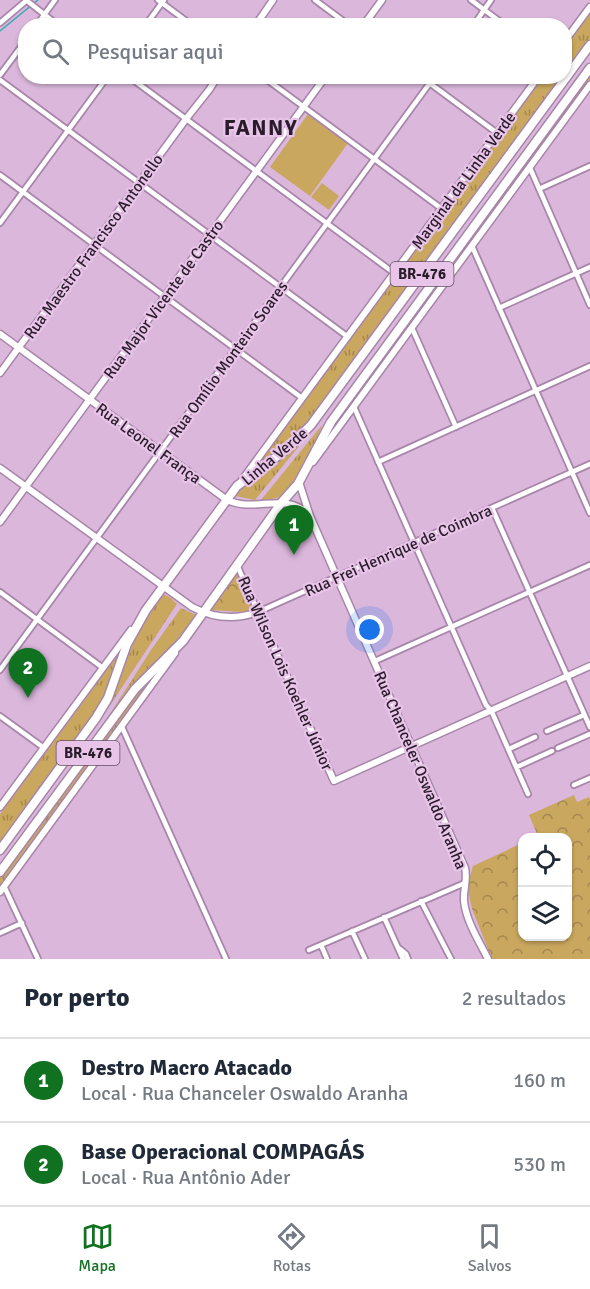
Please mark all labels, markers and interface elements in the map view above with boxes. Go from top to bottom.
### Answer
search box [18,18,572,84]
icon: search [39,35,72,68]
text: Pesquisar aqui [87,38,223,65]
street label: Marginal da Linha Verde [407,108,520,253]
district label: FANNY [224,114,298,141]
street label: Rua Maestro Francisco Antonello [20,150,168,343]
street label: Rua Major Vicente de Castro [99,216,228,383]
road number: BR-476 [390,262,454,286]
street label: Rua Omílio Monteiro Soares [165,277,292,442]
street label: Rua Leonel França [92,399,205,489]
street label: Linha Verde [238,423,312,490]
street label: Rua Frei Henrique de Coimbra [302,500,495,601]
pin: 1 [274,506,314,555]
street label: Rua Wilson Lois Koehler Júnior [233,573,337,774]
your location [355,615,384,644]
pin: 2 [9,648,48,698]
street label: Rua Chanceler Oswaldo Aranha [369,668,471,873]
road number: BR-476 [56,741,119,765]
map controls [518,833,572,941]
button: locate [518,833,572,887]
button: layers [518,887,572,941]
text: Por perto [24,982,130,1014]
text: 2 resultados [462,986,566,1011]
text: Destro Macro Atacado [81,1054,292,1081]
text: 1 [38,1068,49,1093]
text: 160 m [513,1068,566,1093]
text: Local · Rua Chanceler Oswaldo Aranha [81,1081,408,1106]
text: Base Operacional COMPAGÁS [81,1138,365,1165]
text: 2 [38,1152,49,1177]
text: 530 m [513,1152,566,1177]
text: Local · Rua Antônio Ader [81,1165,290,1190]
tab: Mapa [78,1220,116,1276]
tab: Rotas [273,1220,311,1276]
tab: Salvos [468,1220,512,1276]

